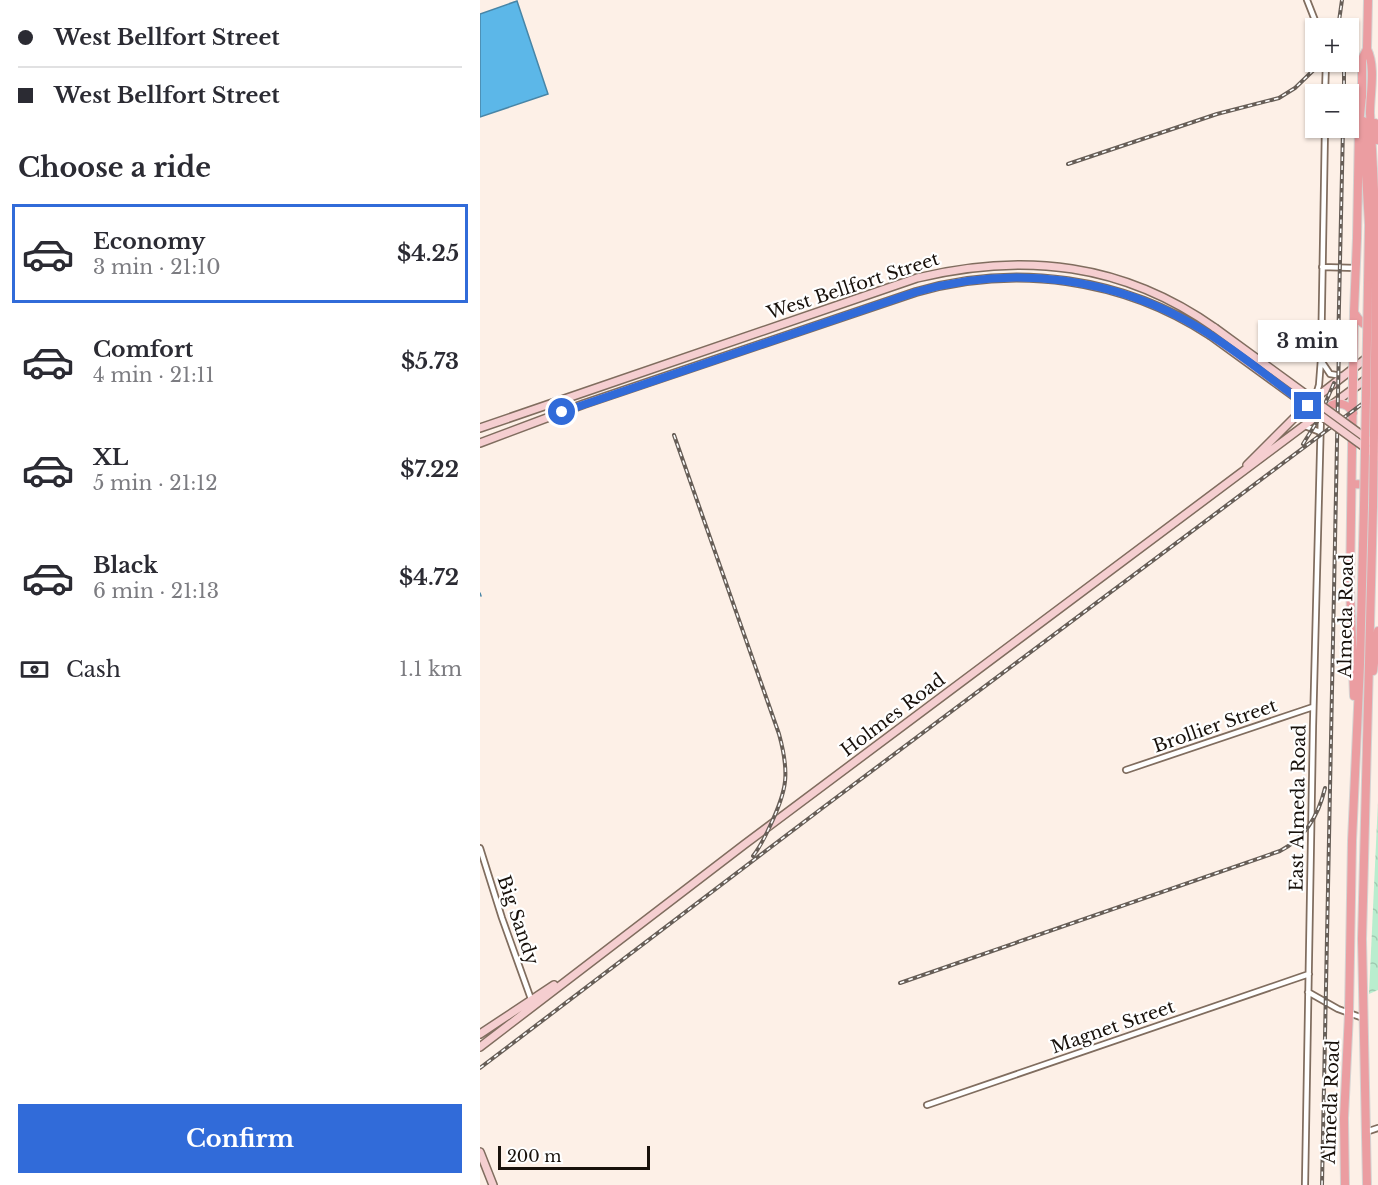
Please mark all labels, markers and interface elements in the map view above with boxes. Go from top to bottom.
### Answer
map controls [1305,18,1359,138]
button: + [1305,18,1359,72]
text: West Bellfort Street [54,24,280,51]
text: West Bellfort Street [54,82,280,109]
button: − [1305,84,1359,138]
text: Choose a ride [18,151,211,184]
icon: car [21,227,75,281]
text: Economy [93,228,205,255]
text: $4.25 [397,240,459,267]
street label: West Bellfort Street [763,248,942,325]
text: 3 min · 21:10 [93,255,220,279]
callout: 3 min [1258,319,1358,361]
text: 3 min [1277,329,1338,353]
icon: car [21,335,75,389]
text: Comfort [93,336,193,363]
text: $5.73 [401,348,459,375]
text: 4 min · 21:11 [93,363,214,387]
route end [1294,392,1321,419]
route start [548,398,575,425]
icon: car [21,443,75,497]
text: XL [93,444,128,471]
text: $7.22 [400,456,459,483]
text: 5 min · 21:12 [93,471,218,495]
icon: car [21,551,75,605]
text: Black [93,552,158,579]
street label: Almeda Road [1334,554,1358,679]
text: $4.72 [399,564,459,591]
text: 6 min · 21:13 [93,579,219,603]
icon: cash [18,653,51,686]
text: Cash [66,656,121,683]
text: 1.1 km [399,657,462,681]
street label: Holmes Road [837,669,949,761]
street label: Brollier Street [1150,694,1280,757]
street label: East Almeda Road [1286,724,1310,892]
street label: Big Sandy [492,872,544,968]
street label: Magnet Street [1048,996,1178,1058]
street label: Almeda Road [1318,1039,1344,1166]
button: Confirm [18,1104,462,1173]
scale bar [498,1143,650,1170]
text: 200 m [507,1146,561,1166]

